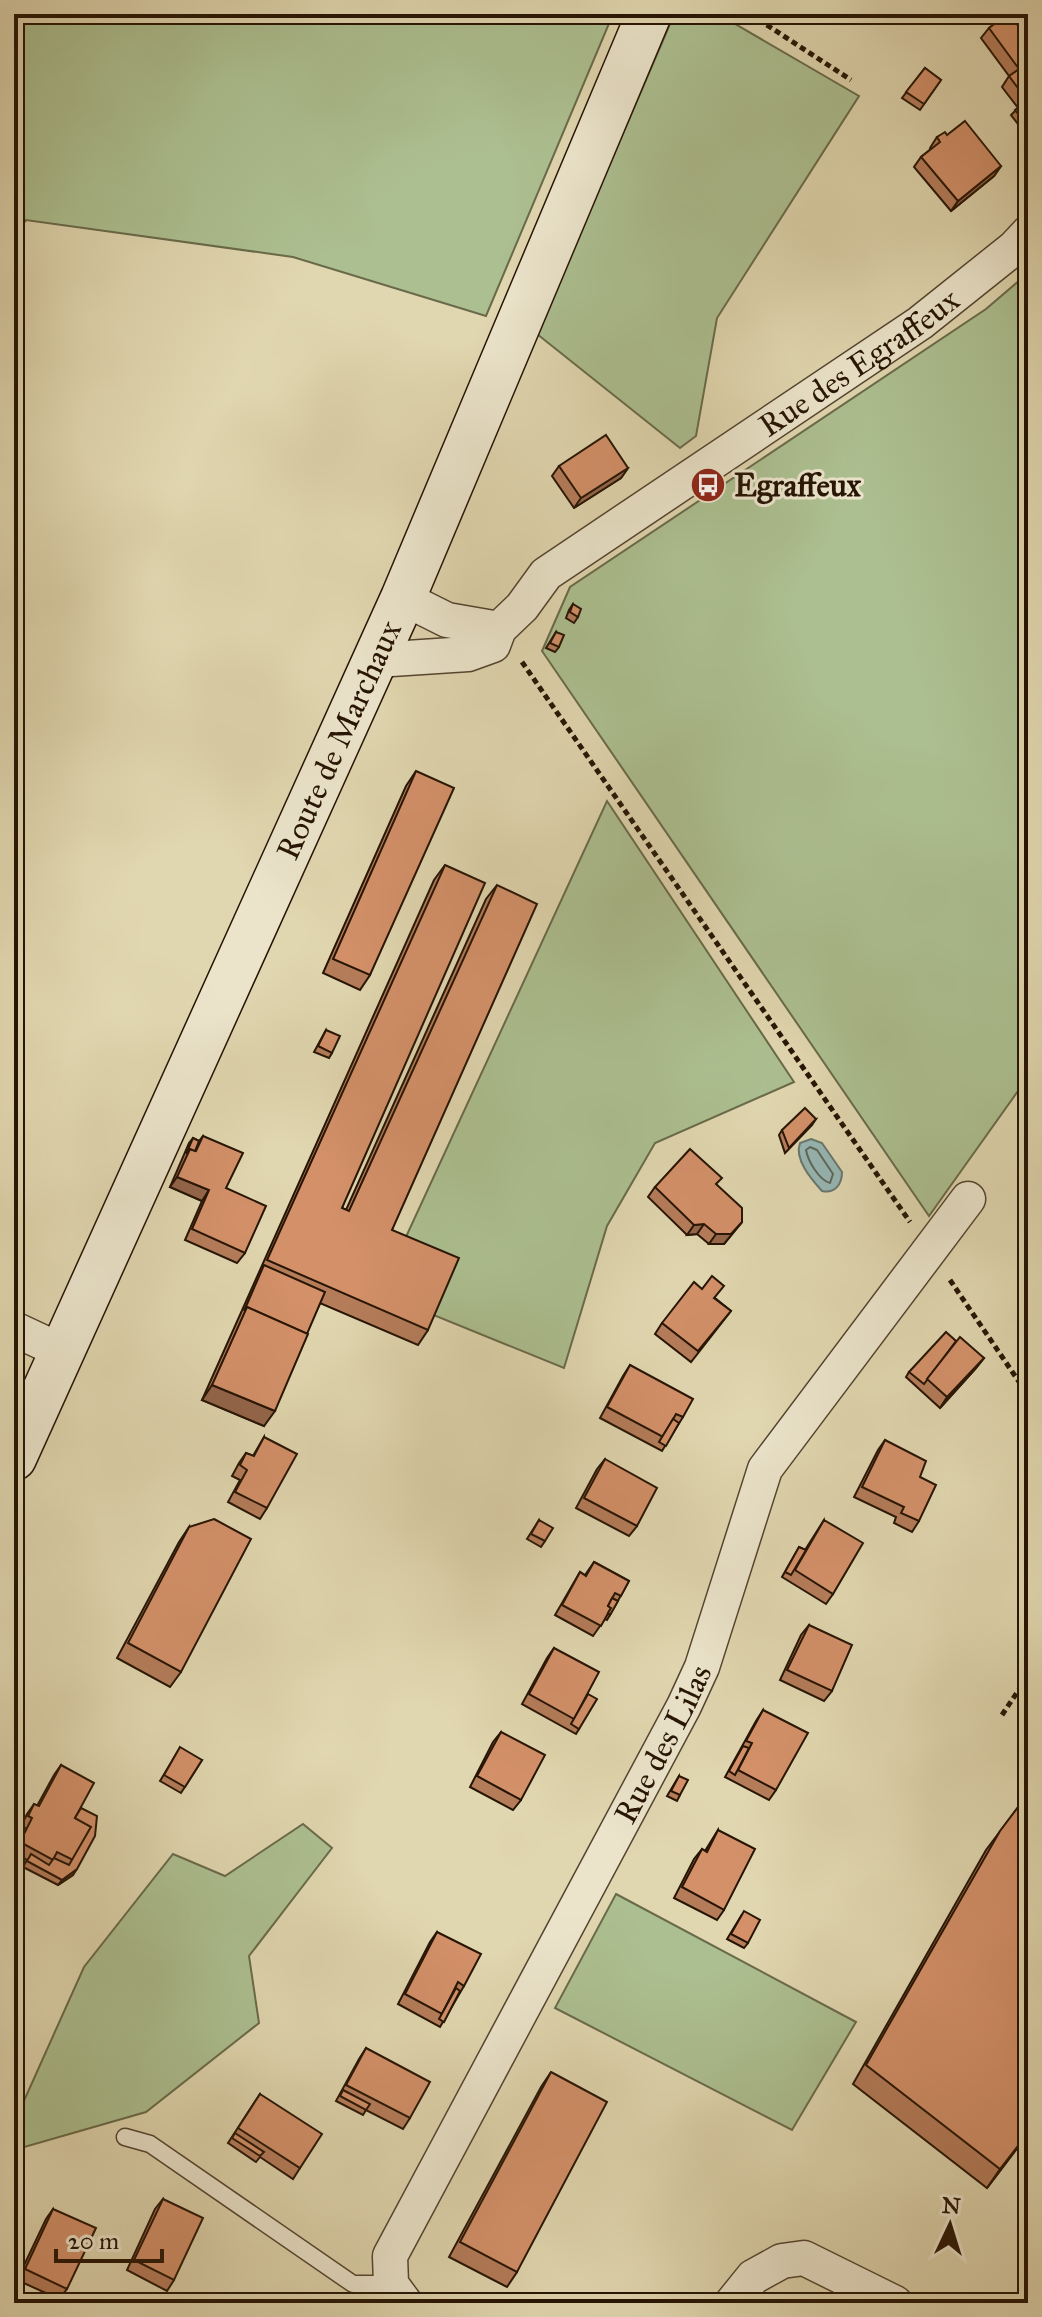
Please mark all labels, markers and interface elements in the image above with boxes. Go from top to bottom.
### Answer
street label: Rue des Egraffeux [751,280,967,446]
bus stop icon: Egraffeux [689,466,727,504]
place label: Egraffeux [734,466,862,505]
street label: Route de Marchaux [268,615,410,866]
street label: Rue des Lilas [606,1658,720,1830]
north arrow [910,2185,990,2265]
text: N [941,2191,962,2220]
scale bar [56,2213,162,2263]
text: 20 m [68,2226,119,2256]

